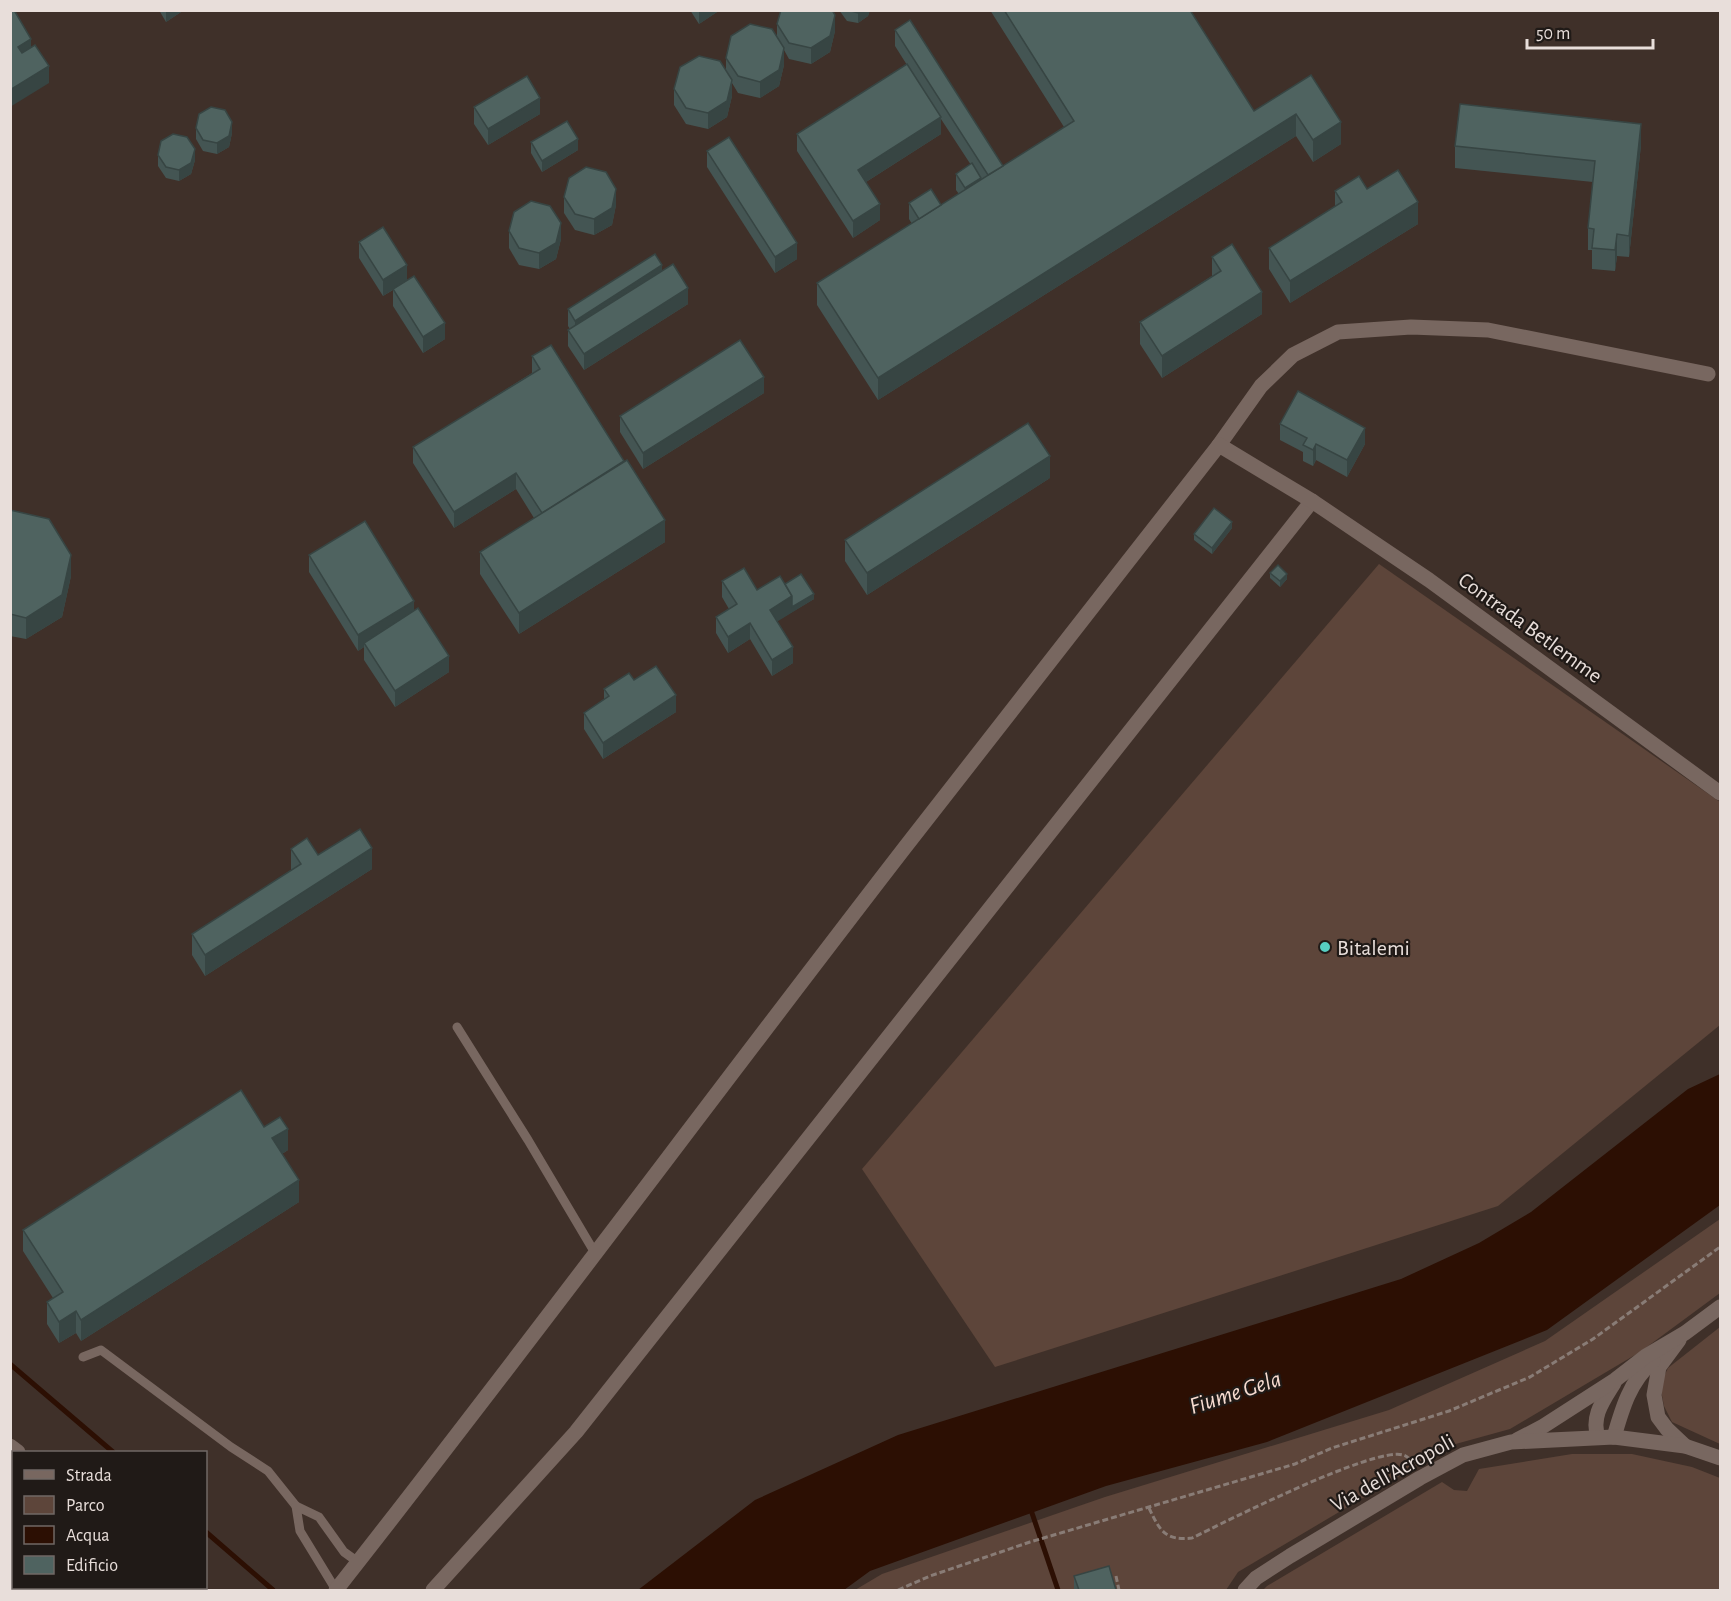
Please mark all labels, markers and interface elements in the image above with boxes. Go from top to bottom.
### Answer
scale bar [1527,12,1653,50]
text: 50 m [1536,25,1570,43]
street label: Contrada Betlemme [1455,568,1606,687]
place label: Bitalemi [1337,937,1410,959]
marker: Bitalemi [1318,940,1332,954]
water label: Fiume Gela [1186,1367,1284,1419]
street label: Via dell'Acropoli [1327,1430,1458,1516]
legend [12,1451,207,1589]
text: Strada [66,1467,112,1485]
text: Parco [66,1497,105,1515]
text: Acqua [66,1527,110,1545]
text: Edificio [66,1557,118,1575]

